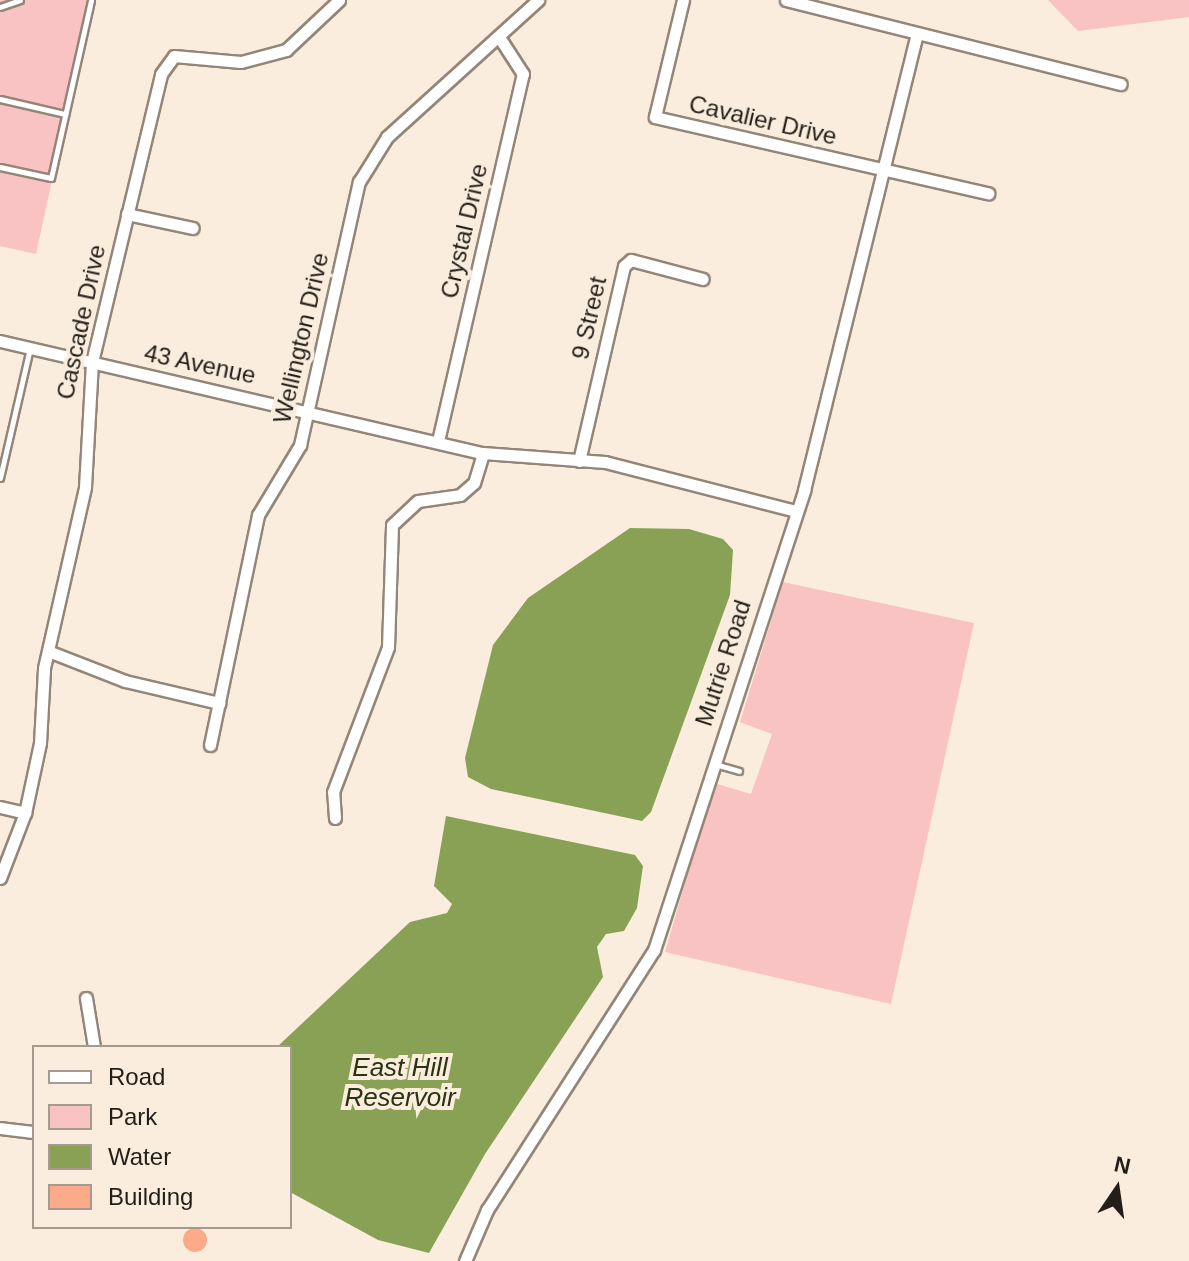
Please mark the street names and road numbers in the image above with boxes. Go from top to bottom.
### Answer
street label: Cavalier Drive [686,89,840,151]
street label: Crystal Drive [435,161,493,301]
street label: Cascade Drive [51,242,111,402]
street label: Wellington Drive [267,250,335,426]
street label: 9 Street [566,274,612,362]
street label: 43 Avenue [141,338,259,390]
street label: Mutrie Road [689,596,757,730]

